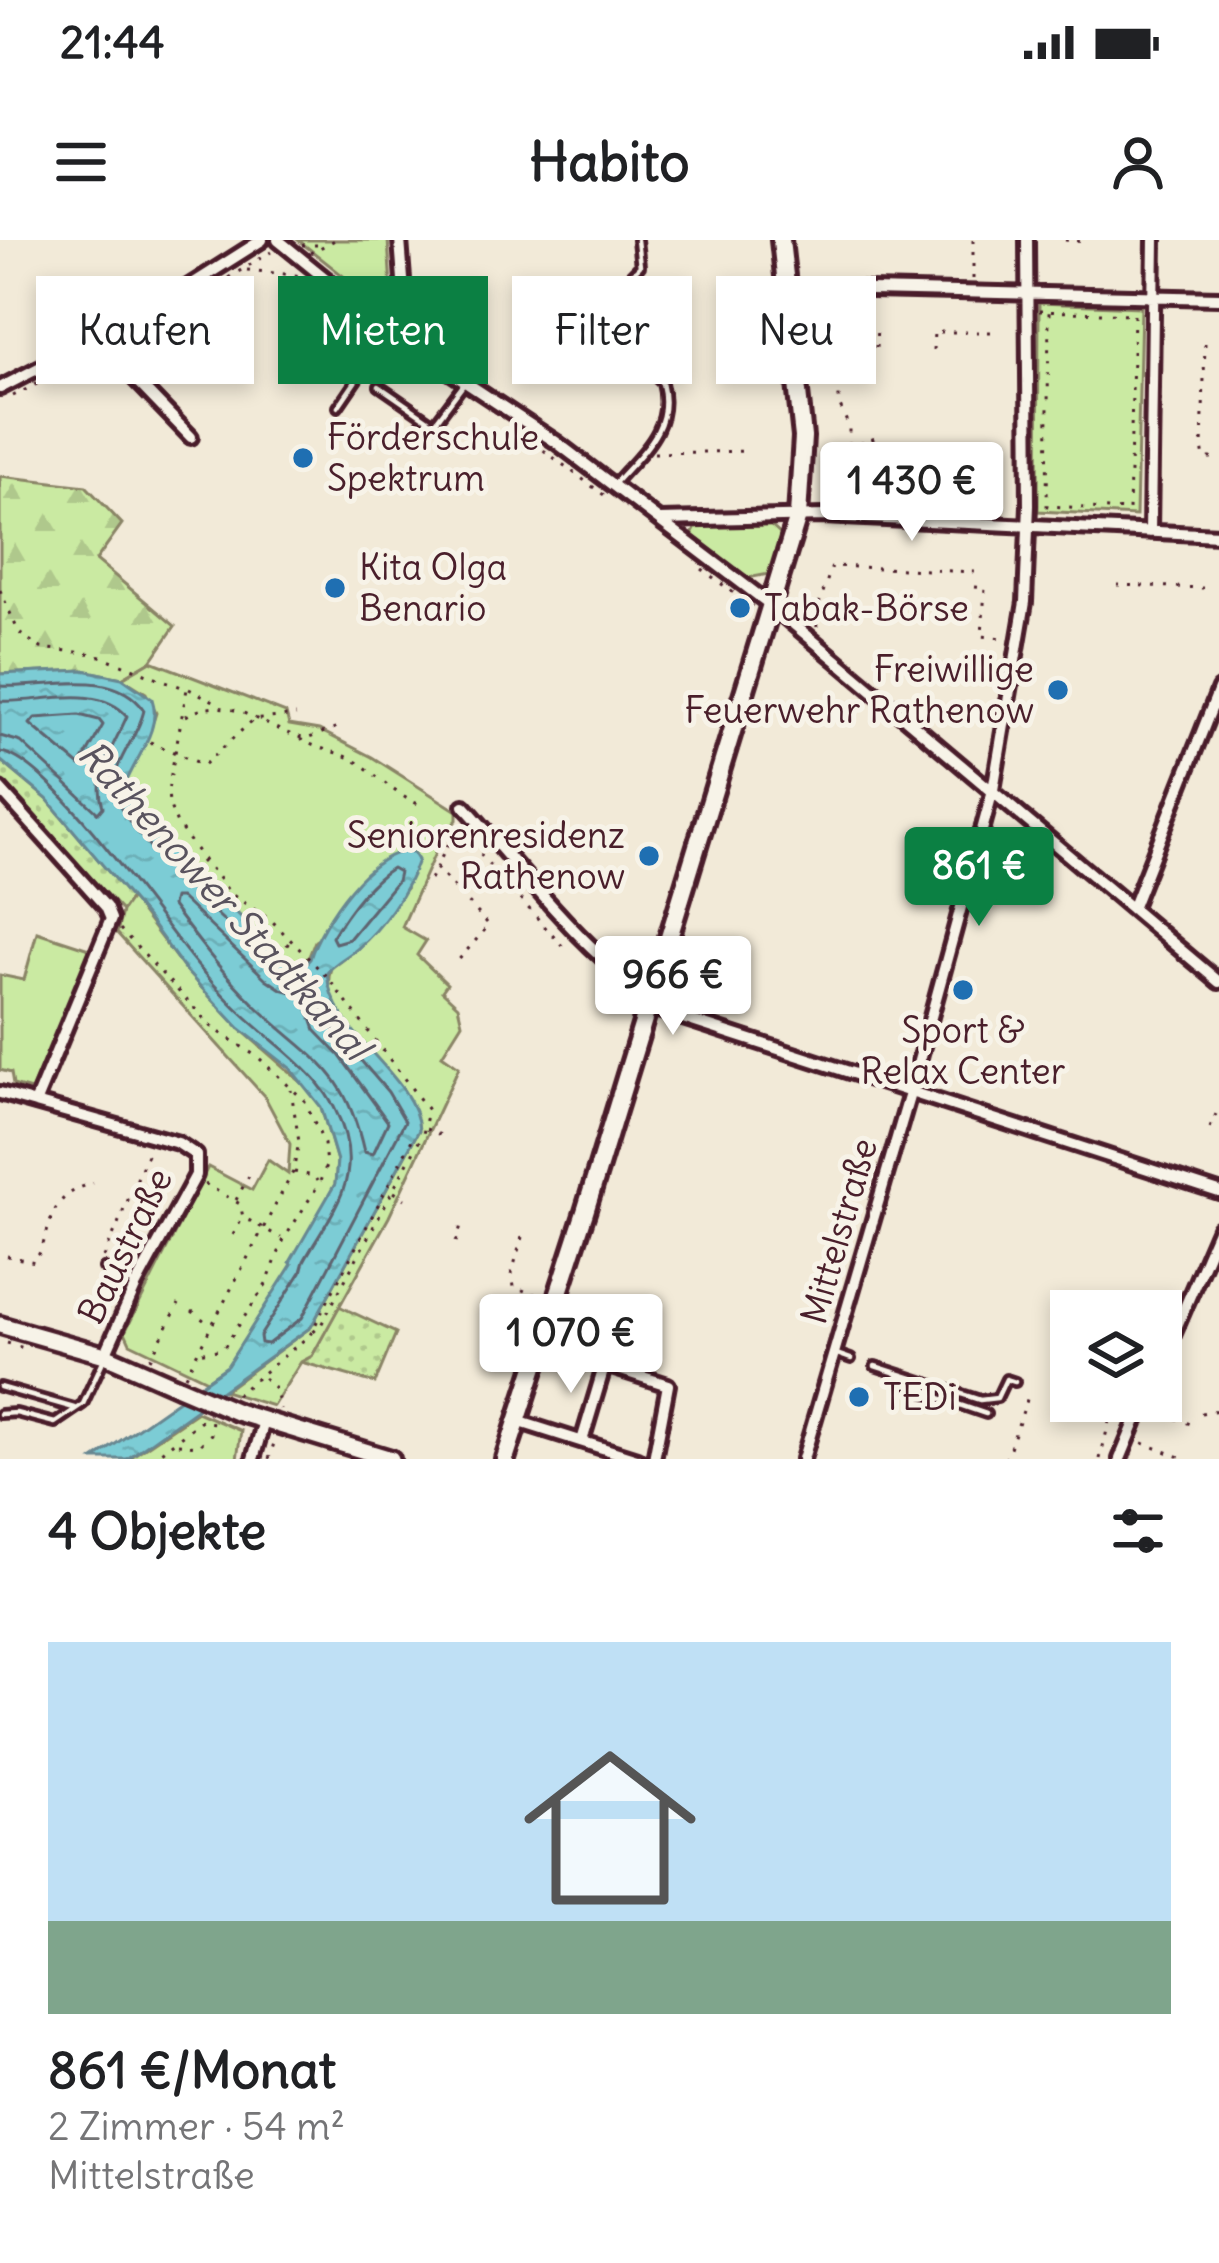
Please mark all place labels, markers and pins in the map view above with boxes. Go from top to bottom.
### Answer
place label: Förderschule Spektrum [327,415,539,501]
pin: 1 430 € [801,442,1023,544]
marker: Förderschule Spektrum [290,445,316,471]
place label: Kita Olga Benario [359,545,507,631]
marker: Kita Olga Benario [322,575,348,601]
place label: Tabak-Börse [764,586,969,631]
marker: Tabak-Börse [727,595,753,621]
place label: Freiwillige Feuerwehr Rathenow [685,647,1034,733]
marker: Freiwillige Feuerwehr Rathenow [1045,677,1071,703]
place label: Seniorenresidenz Rathenow [347,813,625,899]
pin: 861 € [895,827,1063,929]
marker: Seniorenresidenz Rathenow [636,843,662,869]
pin: 966 € [589,936,757,1038]
marker: Sport & Relax Center [950,977,976,1003]
place label: Sport & Relax Center [861,1008,1066,1094]
pin: 1 070 € [460,1294,682,1396]
place label: TEDi [883,1375,957,1420]
marker: TEDi [846,1384,872,1410]

